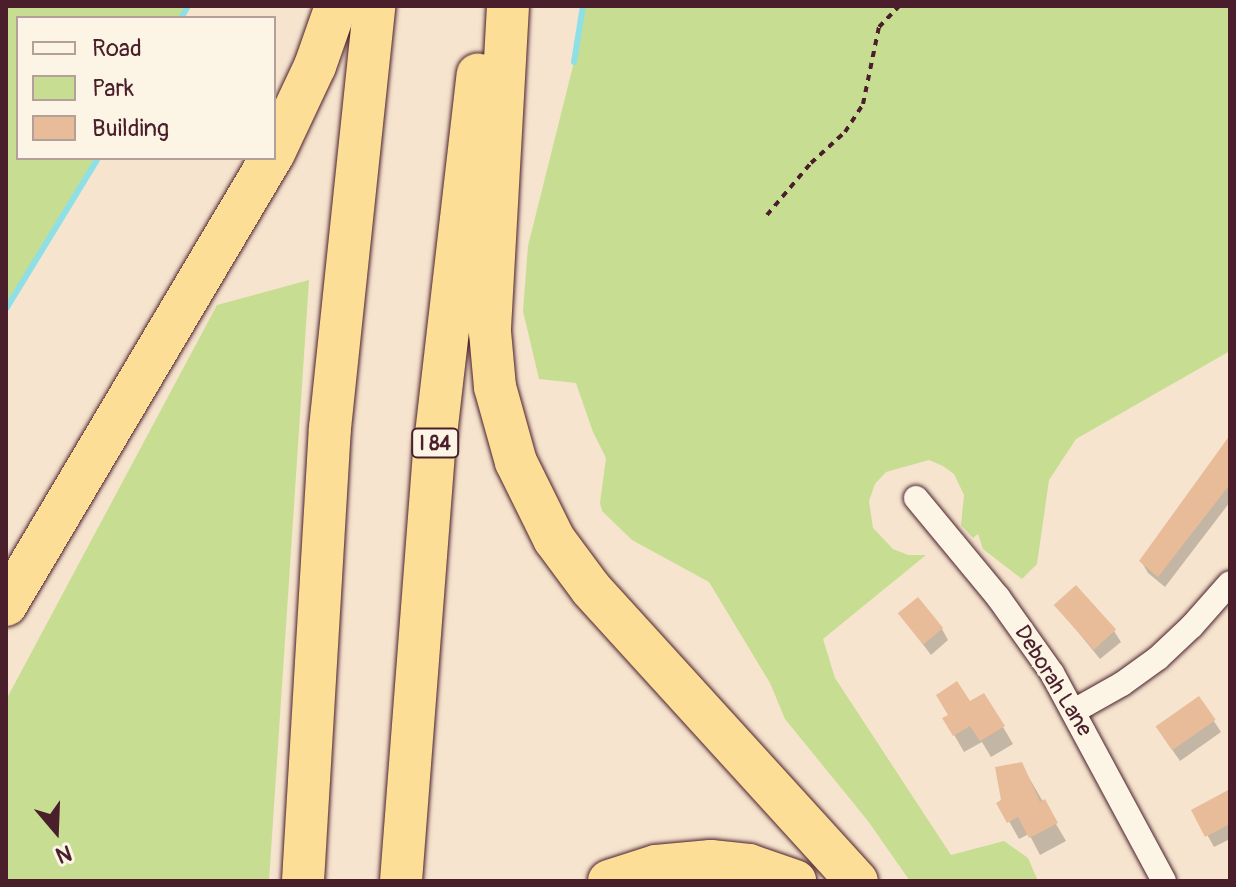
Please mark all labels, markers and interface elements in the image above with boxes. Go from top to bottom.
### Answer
legend [16,16,276,160]
text: Road [92,34,142,63]
text: Park [92,74,134,103]
text: Building [92,114,169,143]
road number: I 84 [411,427,459,459]
street label: Deborah Lane [1008,621,1098,741]
north arrow [16,791,96,871]
text: N [52,838,75,869]

